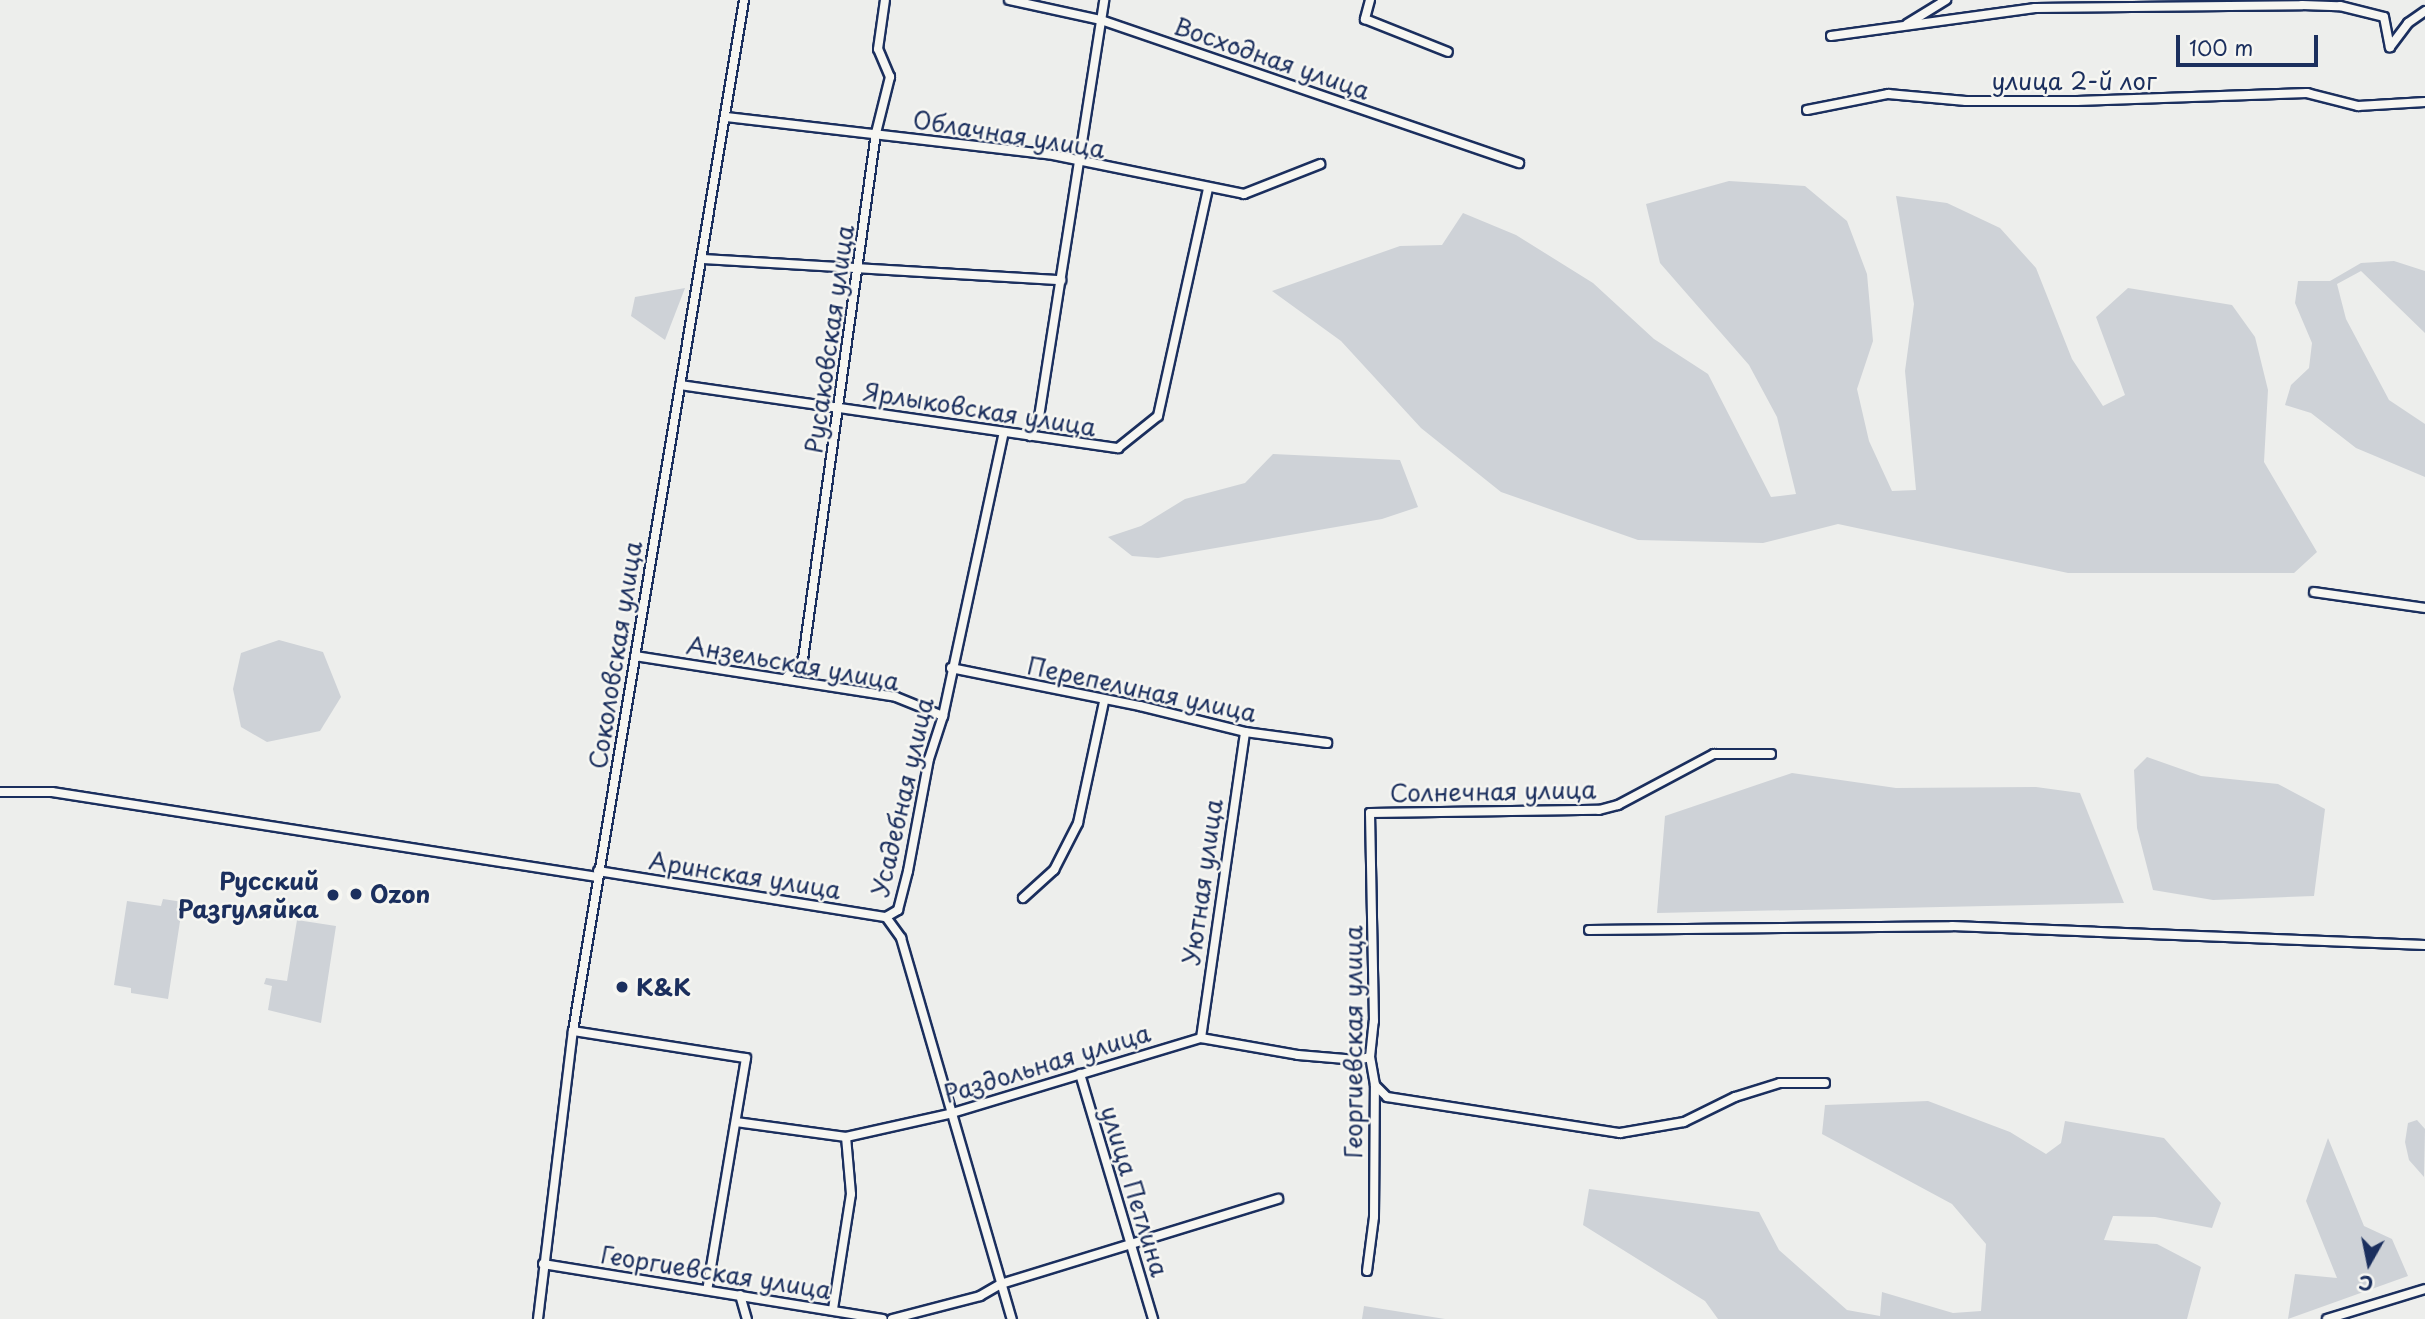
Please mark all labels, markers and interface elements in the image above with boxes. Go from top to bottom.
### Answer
street label: Восходная улица [1170,11,1374,105]
scale bar [2180,21,2322,65]
text: 100 m [2189,31,2253,63]
street label: улица 2-й лог [1991,67,2157,95]
street label: Облачная улица [910,104,1108,164]
street label: Русаковская улица [799,222,859,456]
street label: Ярлыковская улица [861,376,1099,442]
street label: Соколовская улица [583,538,647,772]
street label: Анзельская улица [683,630,903,696]
street label: Перепелиная улица [1024,650,1260,728]
street label: Усадебная улица [865,694,939,900]
street label: Солнечная улица [1389,775,1597,807]
street label: Уютная улица [1176,796,1228,968]
street label: Аринская улица [646,846,844,904]
place label: Русский Разгуляйка [177,867,319,923]
place label: Ozon [370,880,430,908]
marker: Ozon [348,886,364,902]
marker: Русский Разгуляйка [325,887,341,903]
street label: Георгиевская улица [1339,925,1367,1159]
place label: K&K [636,973,691,1001]
marker: K&K [614,979,630,995]
street label: Раздольная улица [940,1018,1154,1108]
street label: улица Петлина [1095,1101,1175,1281]
north arrow [2334,1228,2404,1298]
street label: Георгиевская улица [598,1239,834,1305]
text: С [2356,1269,2375,1299]

